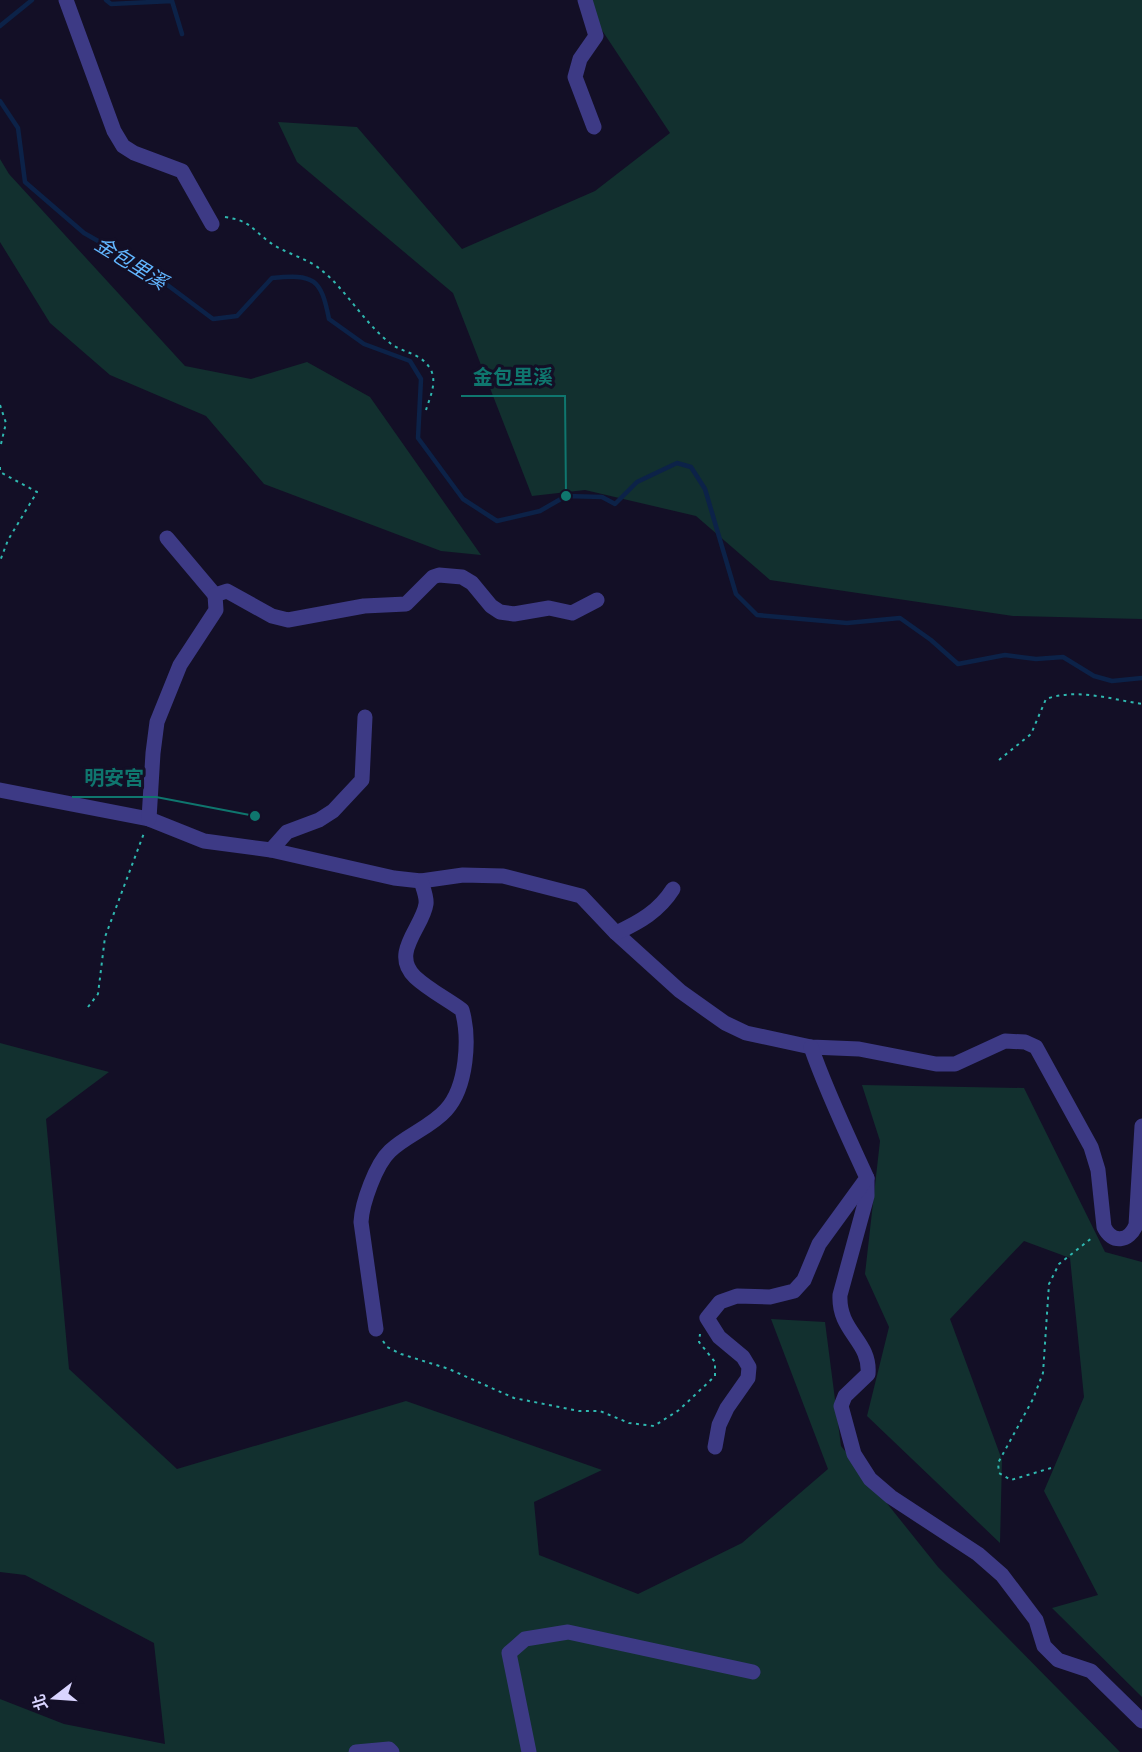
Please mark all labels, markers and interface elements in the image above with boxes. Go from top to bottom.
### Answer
water label: 金包里溪 [91,232,173,295]
callout: 金包里溪 [461,358,565,396]
text: 金包里溪 [473,366,553,388]
callout: 明安宮 [72,759,156,797]
text: 明安宮 [84,767,144,789]
north arrow [24,1668,84,1728]
text: 北 [30,1692,51,1712]

